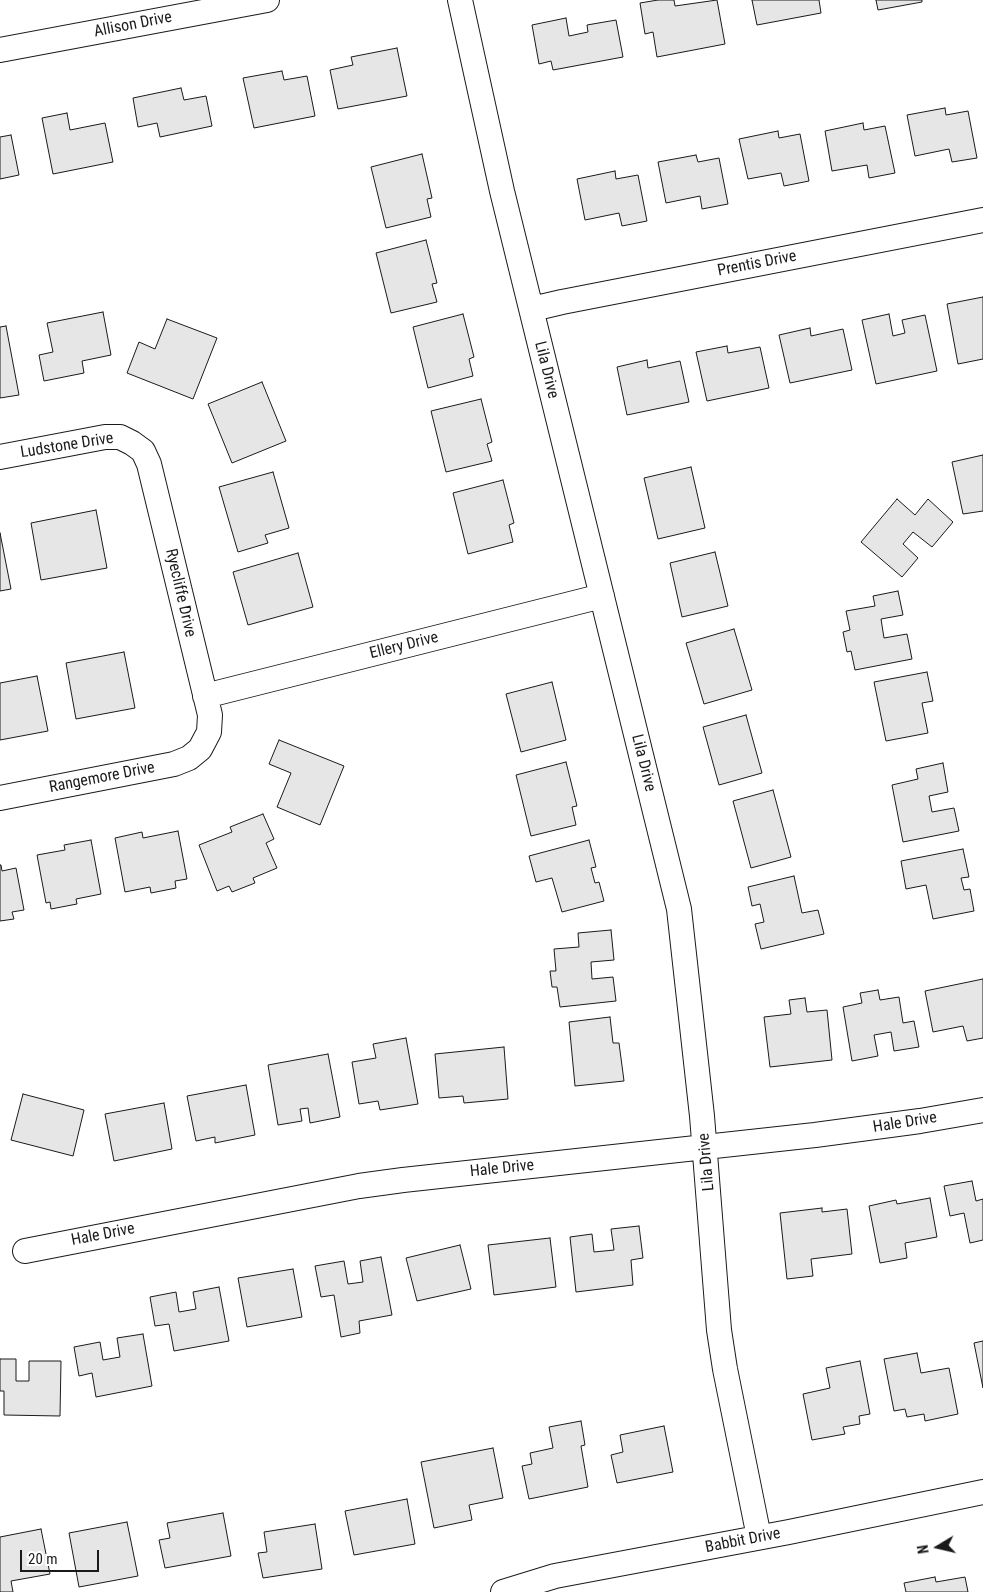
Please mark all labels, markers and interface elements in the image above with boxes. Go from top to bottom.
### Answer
street label: Allison Drive [92,8,174,42]
street label: Prentis Drive [716,247,798,281]
street label: Lila Drive [530,339,562,401]
street label: Ludstone Drive [19,429,115,463]
street label: Ryecliffe Drive [160,547,200,639]
street label: Ellery Drive [368,628,440,664]
street label: Lila Drive [627,732,659,794]
street label: Rangemore Drive [48,758,156,798]
street label: Hale Drive [872,1108,938,1138]
street label: Lila Drive [695,1132,719,1192]
street label: Hale Drive [469,1156,535,1182]
street label: Hale Drive [70,1219,136,1251]
north arrow [913,1522,963,1572]
street label: Babbit Drive [704,1524,782,1558]
scale bar [22,1540,101,1572]
text: N [915,1544,932,1555]
text: 20 m [28,1550,58,1568]

